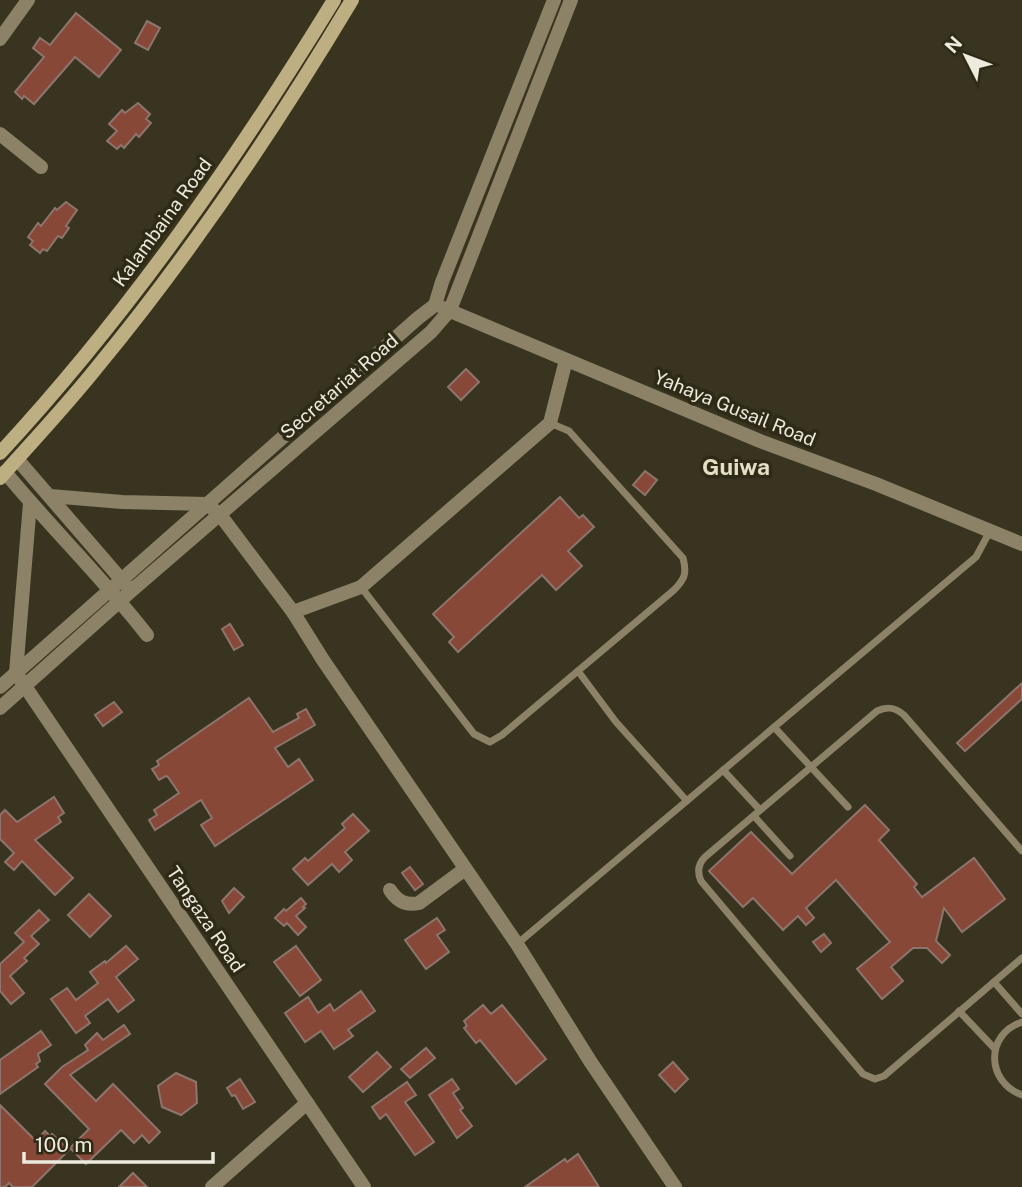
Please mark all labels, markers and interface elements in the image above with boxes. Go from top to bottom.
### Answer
north arrow [931,21,1001,91]
text: N [940,32,967,58]
street label: Kalambaina Road [108,153,216,291]
street label: Secretariat Road [276,329,402,443]
street label: Yahaya Gusail Road [651,366,819,450]
district label: Guiwa [702,453,770,480]
street label: Tangaza Road [162,862,250,976]
scale bar [24,1120,214,1164]
text: 100 m [35,1132,92,1157]

